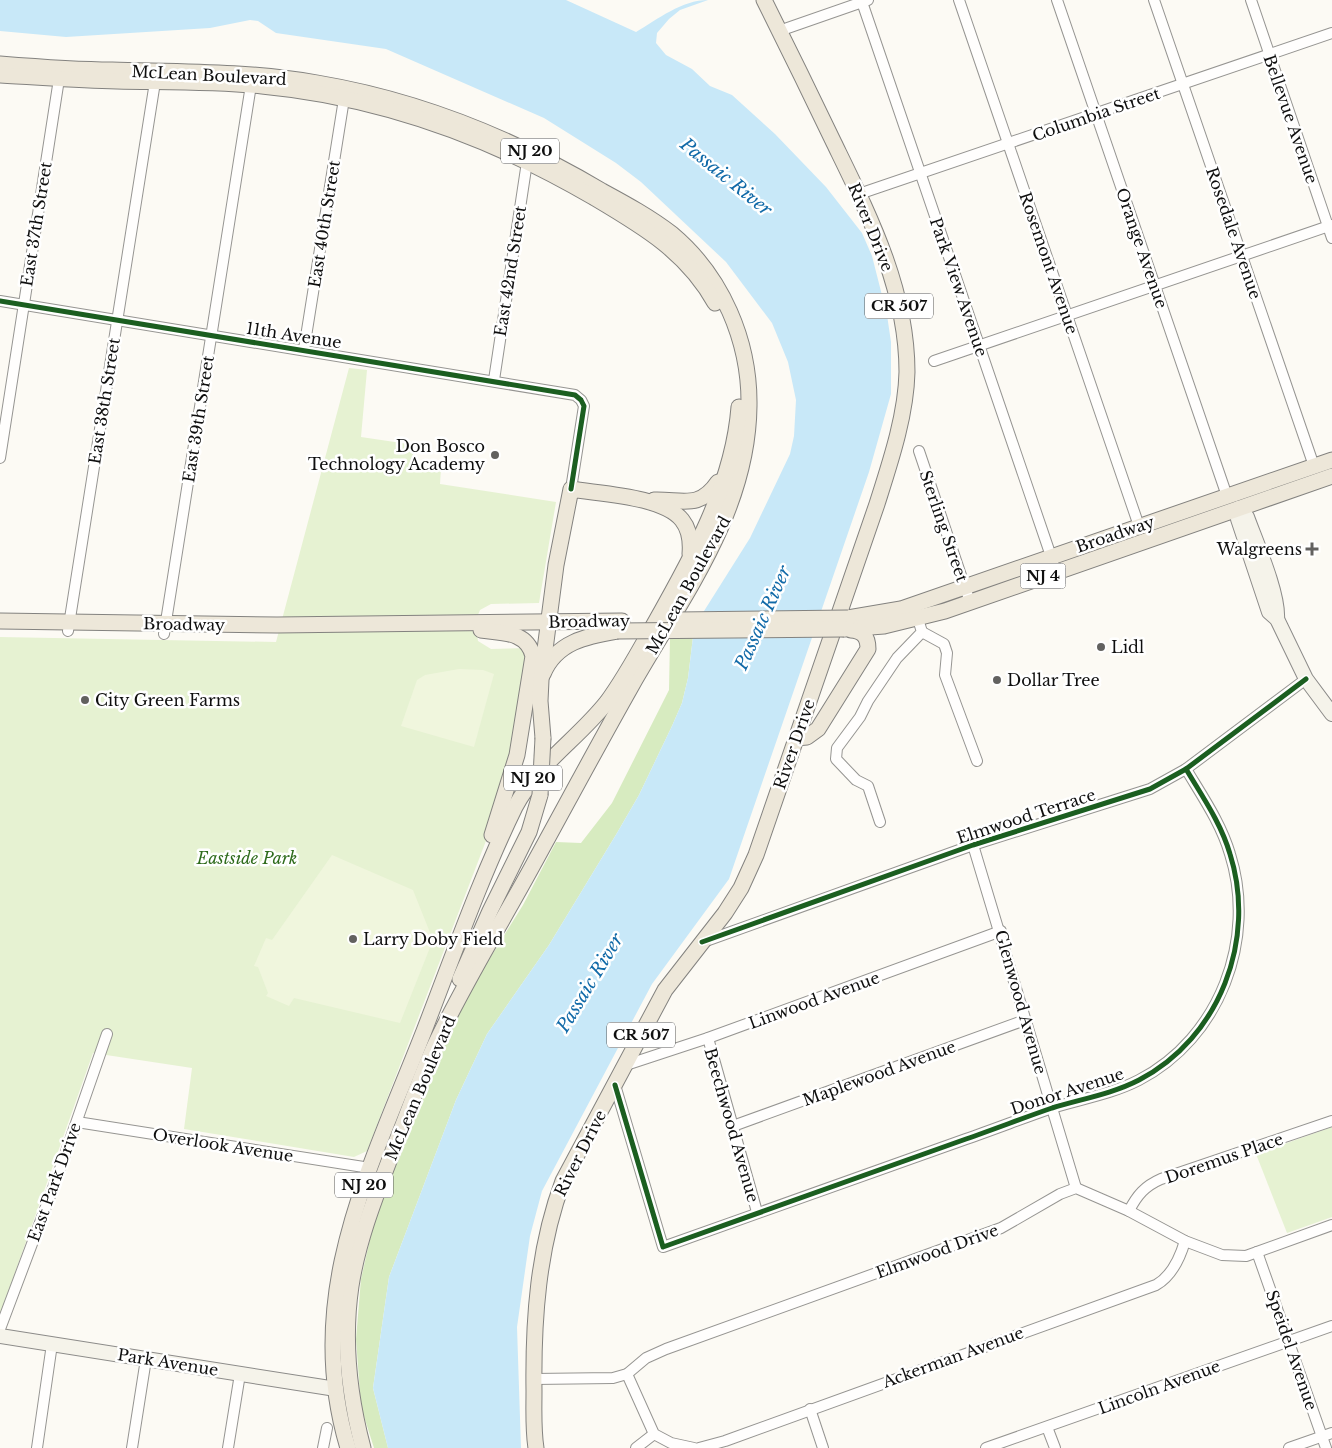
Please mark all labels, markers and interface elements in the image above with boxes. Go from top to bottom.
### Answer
street label: Bellevue Avenue [1260,52,1322,186]
street label: McLean Boulevard [131,61,287,89]
street label: Columbia Street [1030,83,1162,145]
water label: Passaic River [675,133,777,221]
road number: NJ 20 [501,138,559,164]
street label: East 40th Street [304,159,344,289]
street label: East 37th Street [16,160,56,288]
street label: Rosedale Avenue [1202,164,1266,302]
street label: River Drive [844,180,898,274]
street label: Orange Avenue [1112,185,1172,311]
street label: Rosemont Avenue [1015,189,1083,337]
street label: East 42nd Street [490,204,530,338]
street label: Park View Avenue [926,215,992,359]
road number: CR 507 [865,294,933,318]
street label: 11th Avenue [245,318,343,352]
street label: East 38th Street [84,336,124,466]
street label: East 39th Street [178,354,218,484]
place label: Don Bosco Technology Academy [308,436,486,474]
marker: Don Bosco Technology Academy [489,449,501,461]
street label: Sterling Street [916,467,972,585]
street label: Broadway [1073,511,1158,557]
street label: McLean Boulevard [642,512,734,658]
place label: Walgreens [1216,539,1302,559]
marker: Walgreens [1306,543,1318,555]
water label: Passaic River [730,562,796,674]
road number: NJ 4 [1020,564,1066,588]
street label: Broadway [548,610,631,632]
street label: Broadway [143,613,226,635]
place label: Lidl [1111,637,1144,657]
marker: Lidl [1095,641,1107,653]
place label: Dollar Tree [1007,670,1100,690]
marker: Dollar Tree [991,674,1003,686]
place label: City Green Farms [95,690,240,710]
marker: City Green Farms [79,694,91,706]
street label: River Drive [769,696,819,792]
road number: NJ 20 [504,766,562,790]
street label: Elmwood Terrace [954,784,1098,848]
park label: Eastside Park [196,848,297,868]
street label: Glenwood Avenue [991,928,1051,1076]
place label: Larry Doby Field [363,929,504,949]
water label: Passaic River [551,929,628,1037]
marker: Larry Doby Field [347,933,359,945]
street label: Linwood Avenue [746,967,882,1033]
street label: McLean Boulevard [380,1012,460,1163]
road number: CR 507 [607,1022,675,1048]
street label: Maplewood Avenue [800,1036,958,1110]
street label: Beechwood Avenue [700,1045,764,1205]
street label: Donor Avenue [1008,1063,1126,1119]
street label: River Drive [550,1107,610,1199]
street label: East Park Drive [23,1120,85,1244]
street label: Overlook Avenue [151,1124,295,1166]
street label: Doremus Place [1162,1128,1286,1188]
road number: NJ 20 [335,1172,393,1198]
street label: Elmwood Drive [873,1220,1001,1282]
street label: Speidel Avenue [1262,1287,1322,1413]
street label: Ackerman Avenue [879,1322,1026,1392]
street label: Park Avenue [116,1344,220,1380]
street label: Lincoln Avenue [1095,1356,1223,1418]

